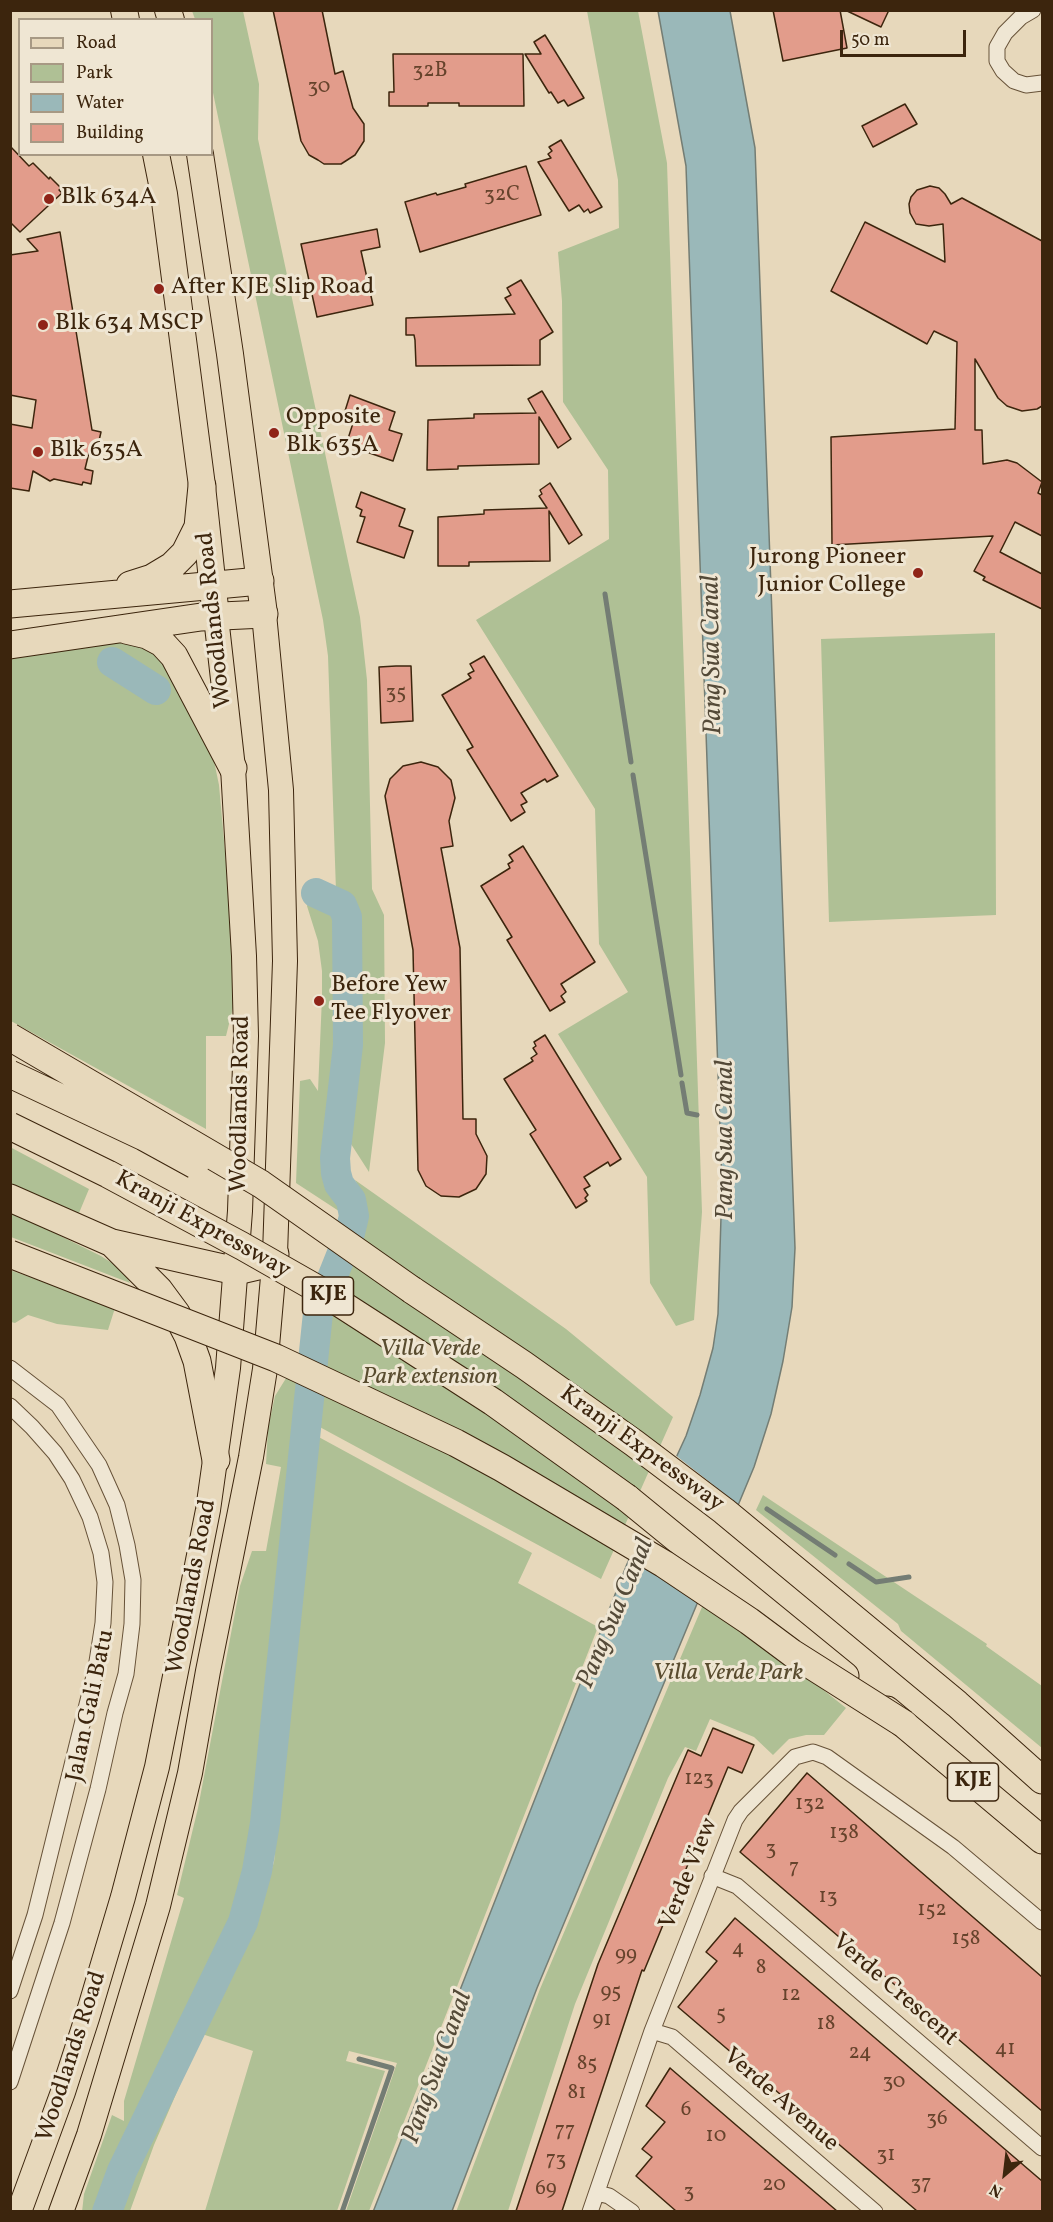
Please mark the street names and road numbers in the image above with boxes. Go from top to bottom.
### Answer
street label: Woodlands Road [192,530,240,710]
street label: Woodlands Road [226,1015,258,1193]
street label: Kranji Expressway [109,1166,295,1286]
road number: KJE [302,1277,354,1315]
street label: Kranji Expressway [553,1381,729,1519]
street label: Woodlands Road [162,1497,224,1677]
street label: Jalan Gali Batu [62,1627,122,1785]
road number: KJE [948,1763,998,1801]
street label: Verde View [655,1814,725,1934]
street label: Verde Crescent [825,1928,963,2054]
street label: Woodlands Road [32,1968,114,2146]
street label: Verde Avenue [716,2043,844,2159]

